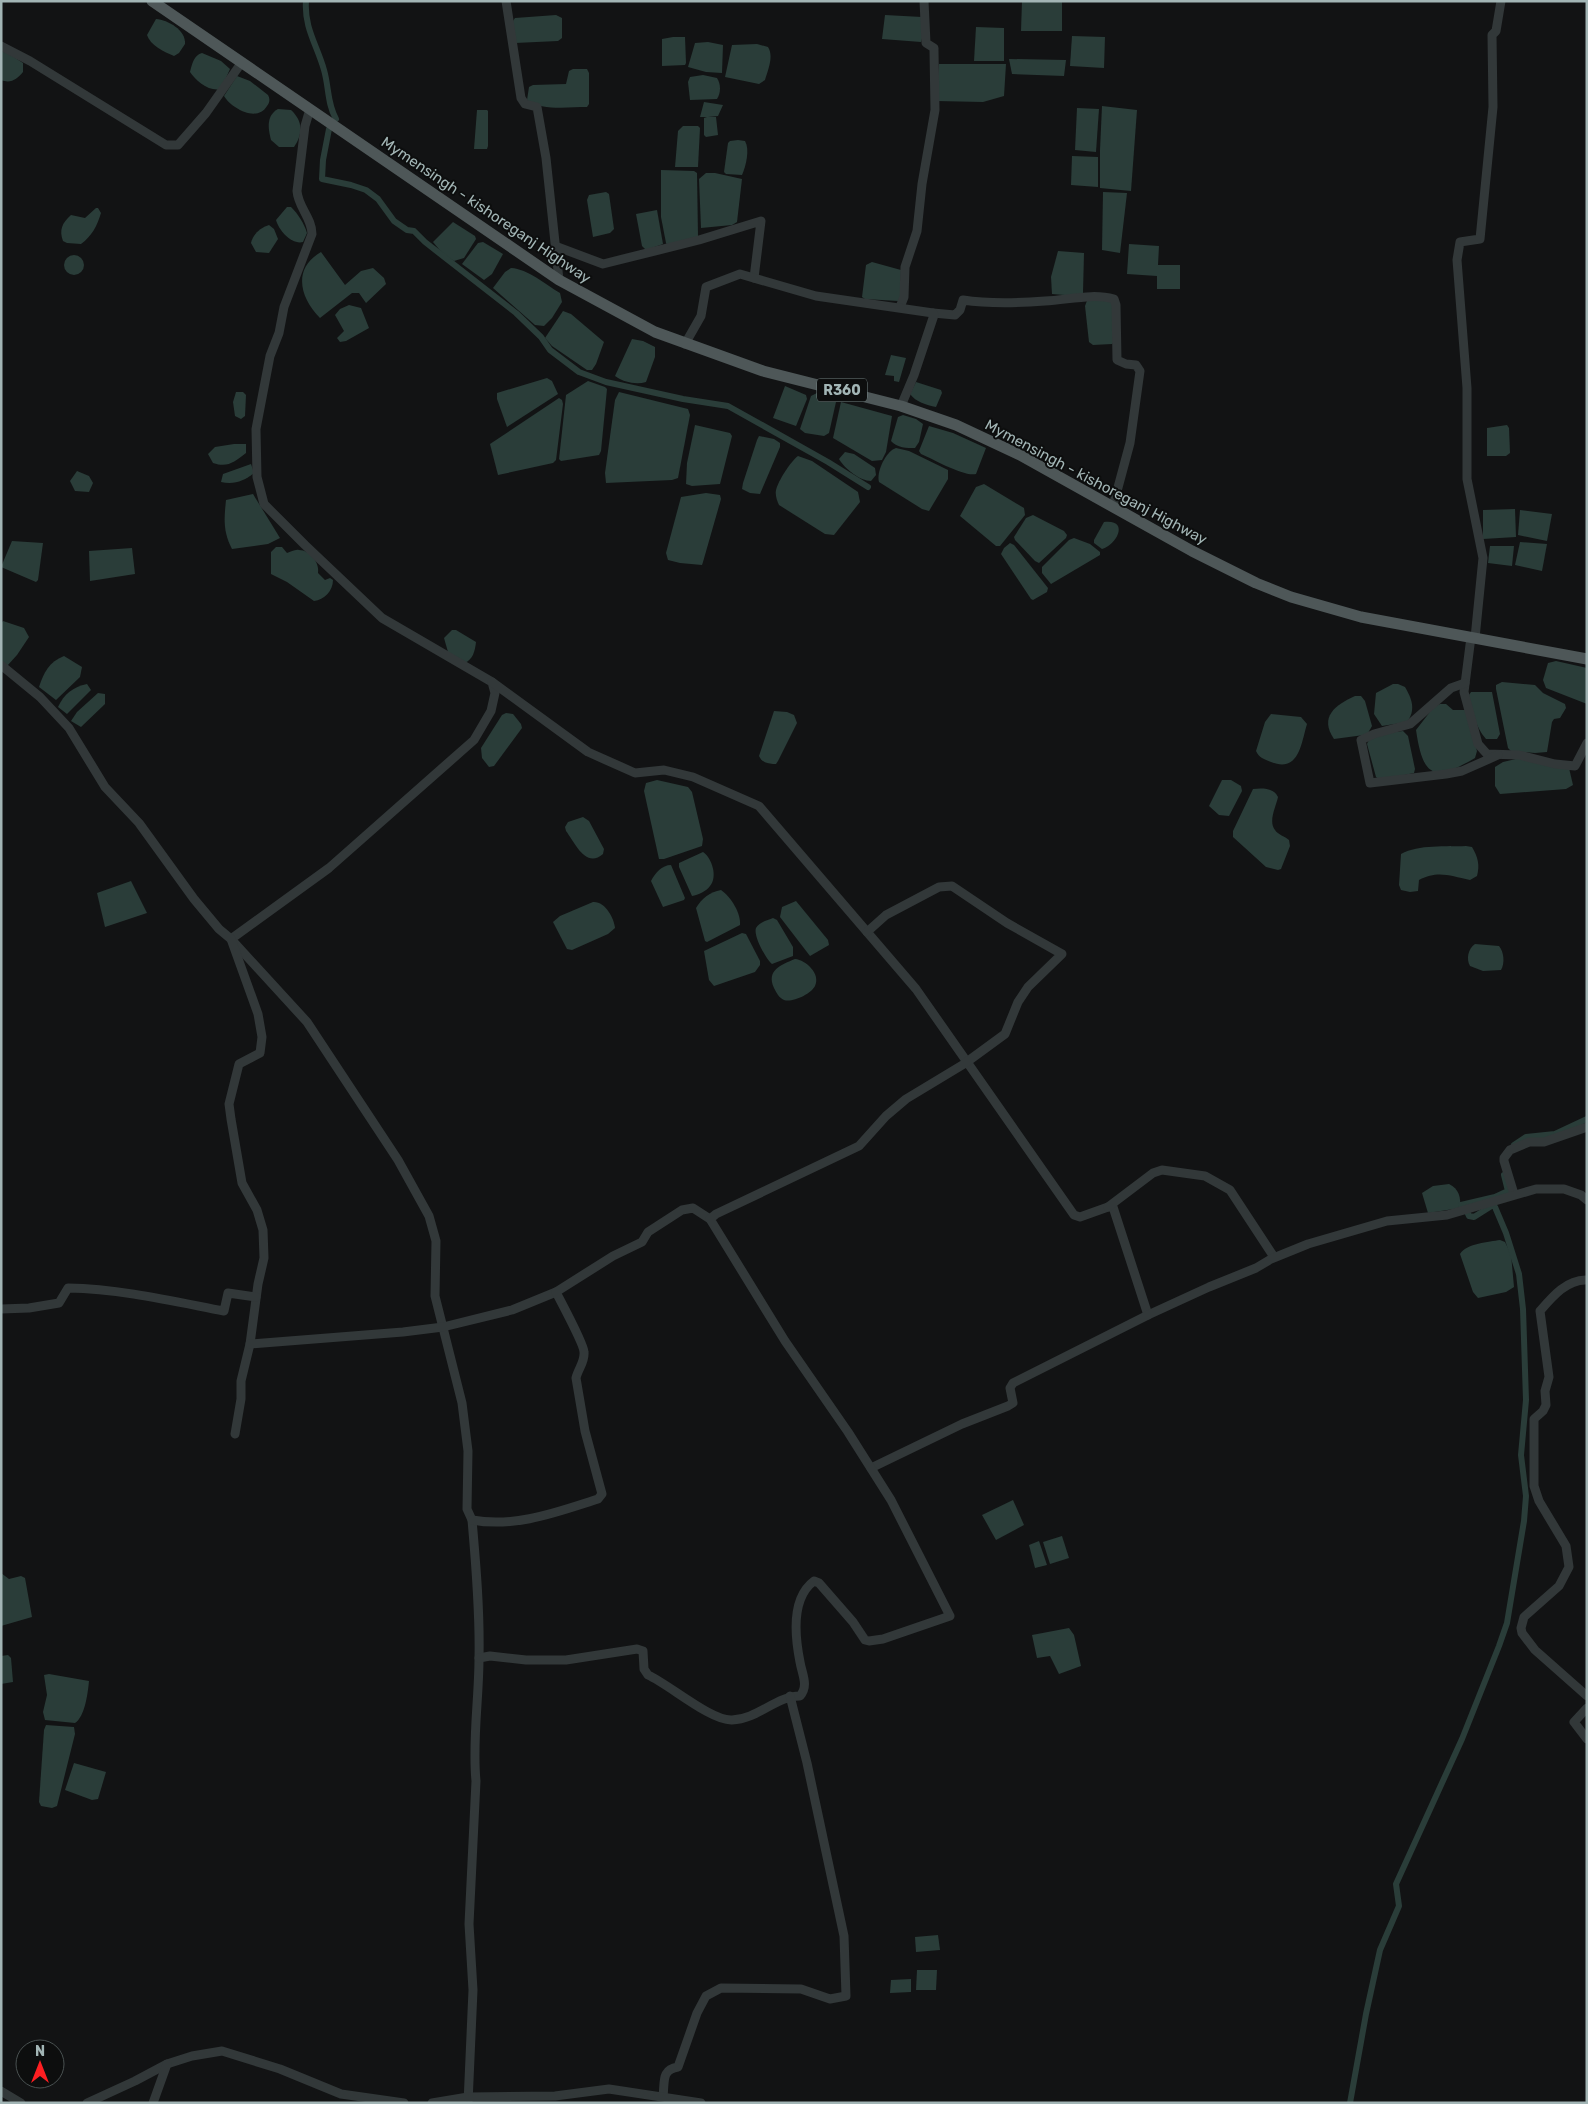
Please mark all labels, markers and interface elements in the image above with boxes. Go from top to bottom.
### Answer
street label: Mymensingh - kishoreganj Highway [378,133,594,287]
road number: R360 [817,378,867,402]
street label: Mymensingh - kishoreganj Highway [982,416,1210,548]
north arrow [15,2039,65,2089]
text: N [35,2043,45,2060]

